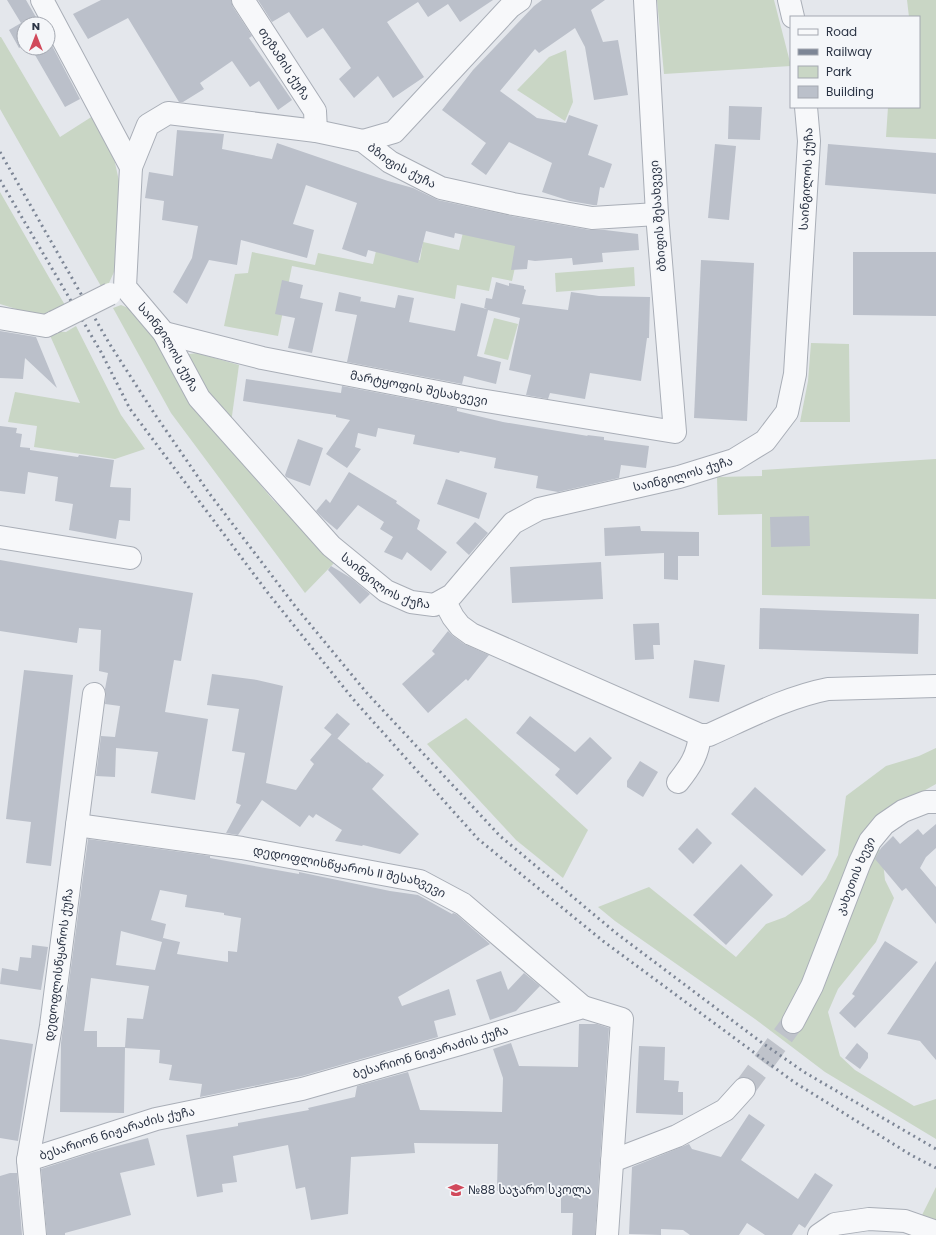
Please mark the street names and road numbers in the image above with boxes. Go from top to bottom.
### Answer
street label: თეზამის ქუჩა [255,24,315,103]
street label: საინგილოს ქუჩა [795,127,817,231]
street label: ბზიფის ქუჩა [364,139,439,192]
street label: ბზიფის შესახვევი [645,160,670,272]
street label: საინგილოს ქუჩა [134,299,203,395]
street label: მარტყოფის შესახვევი [349,366,489,409]
street label: საინგილოს ქუჩა [631,452,735,495]
street label: საინგილოს ქუჩა [337,548,431,612]
street label: კახეთის ხევი [831,832,879,918]
street label: დედოფლისწყაროს II შესახვევი [252,841,449,901]
street label: დედოფლისწყაროს ქუჩა [40,887,77,1042]
street label: ბესარიონ ნიჟარაძის ქუჩა [350,1021,510,1082]
street label: ბესარიონ ნიჟარაძის ქუჩა [37,1102,196,1164]

